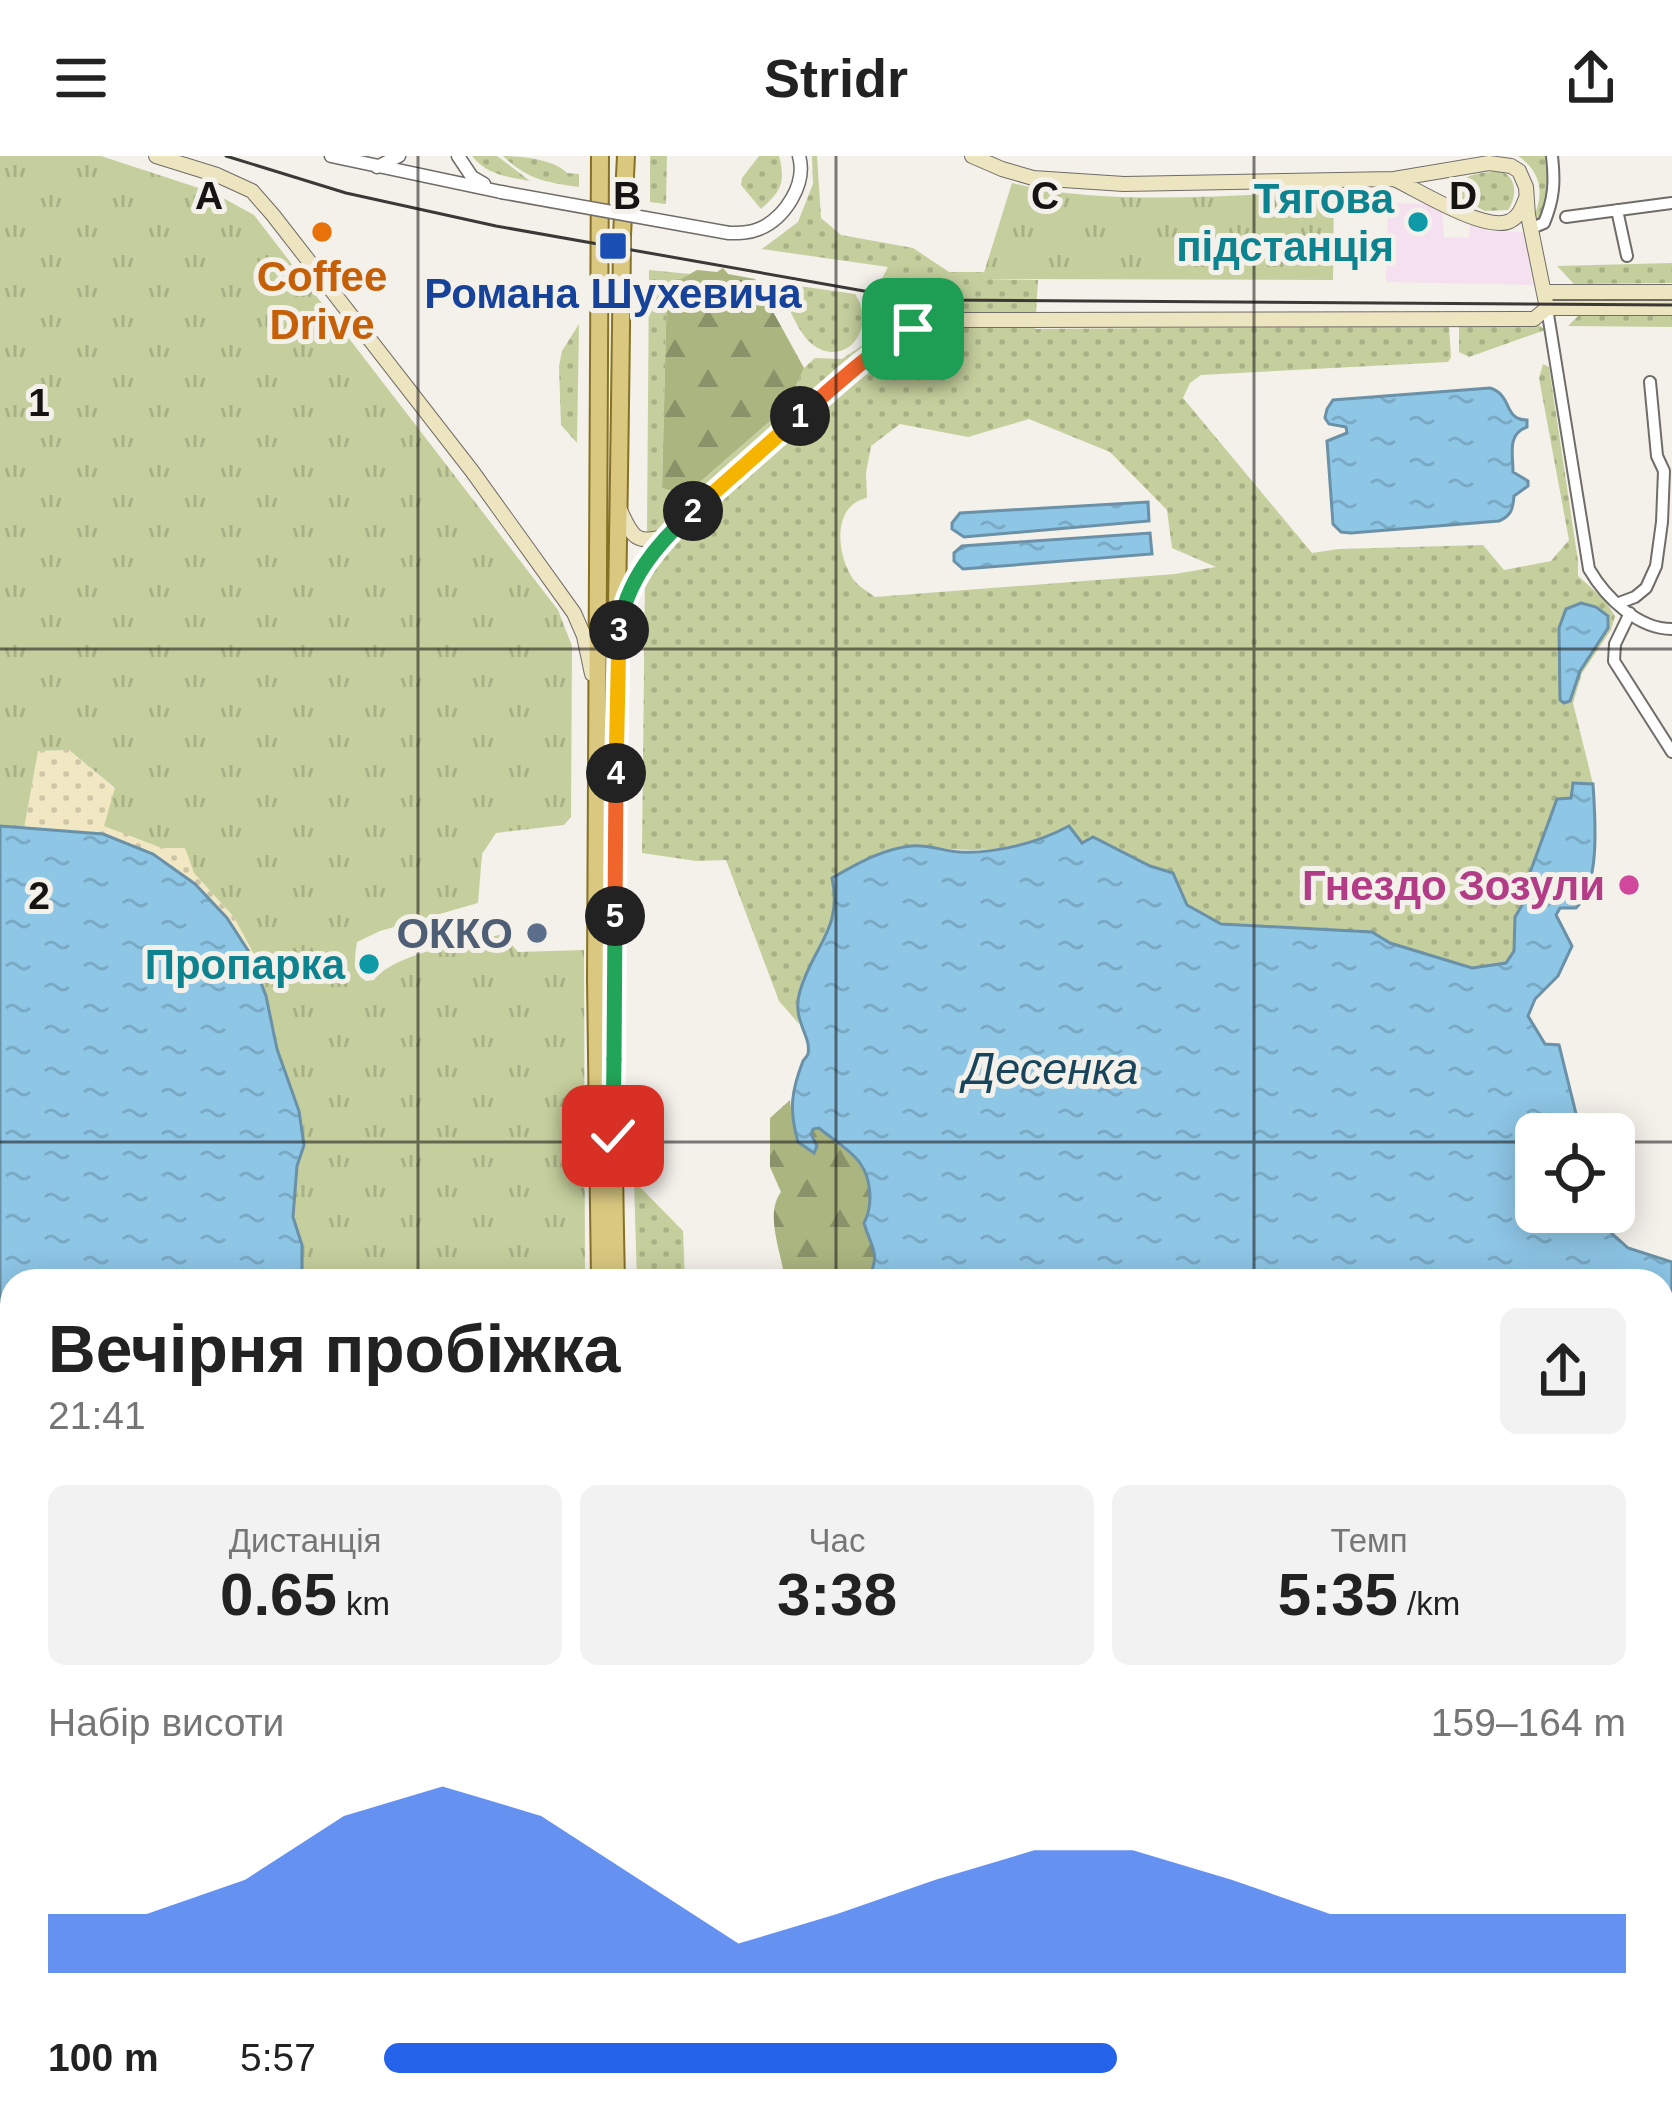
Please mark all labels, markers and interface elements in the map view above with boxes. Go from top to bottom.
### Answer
icon: menu [48,45,114,111]
icon: share [1558,45,1624,111]
text: Stridr [764,48,908,108]
text: A [195,174,223,217]
text: B [613,174,641,217]
text: C [1031,174,1059,217]
text: D [1449,174,1477,217]
place label: Тягова пiдстанцiя [1176,175,1395,270]
marker: Тягова пiдстанцiя [1405,209,1431,235]
marker: Coffee Drive [309,219,335,245]
marker: Романа Шухевича [597,230,629,262]
place label: Coffee Drive [257,253,387,348]
place label: Романа Шухевича [424,270,802,317]
pin [862,278,964,380]
icon: arrive [880,296,946,362]
text: 1 [28,381,50,424]
pin: 1 [770,386,830,446]
text: 1 [791,397,809,434]
pin: 2 [663,481,723,541]
text: 2 [684,492,702,529]
pin: 3 [589,600,649,660]
text: 3 [610,611,628,648]
pin: 4 [586,743,646,803]
text: 4 [607,754,625,791]
place label: Гнездо Зозули [1302,862,1605,909]
marker: Гнездо Зозули [1616,872,1642,898]
text: 2 [28,874,50,917]
pin: 5 [585,886,645,946]
text: 5 [606,897,624,934]
place label: ОККО [396,910,513,957]
marker: ОККО [524,920,550,946]
place label: Пропарка [145,941,346,988]
marker: Пропарка [356,951,382,977]
water label: Десенка [959,1043,1138,1094]
pin [562,1085,664,1187]
icon: check [580,1103,646,1169]
map controls [1515,1113,1635,1233]
button: locate [1515,1113,1635,1233]
button: share [1500,1308,1626,1434]
text: Вечірня пробіжка [48,1312,621,1386]
text: 21:41 [48,1394,146,1437]
text: Дистанція [229,1522,381,1559]
text: Час [809,1522,865,1559]
text: Темп [1330,1522,1408,1559]
text: 0.65 [220,1561,337,1628]
text: 3:38 [777,1561,897,1628]
text: 5:35 [1278,1561,1398,1628]
text: km [337,1585,390,1622]
text: /km [1398,1585,1460,1622]
text: Набір висоти [48,1701,284,1744]
text: 159–164 m [1431,1701,1626,1744]
text: 100 m [48,2036,159,2079]
text: 5:57 [240,2036,316,2079]

